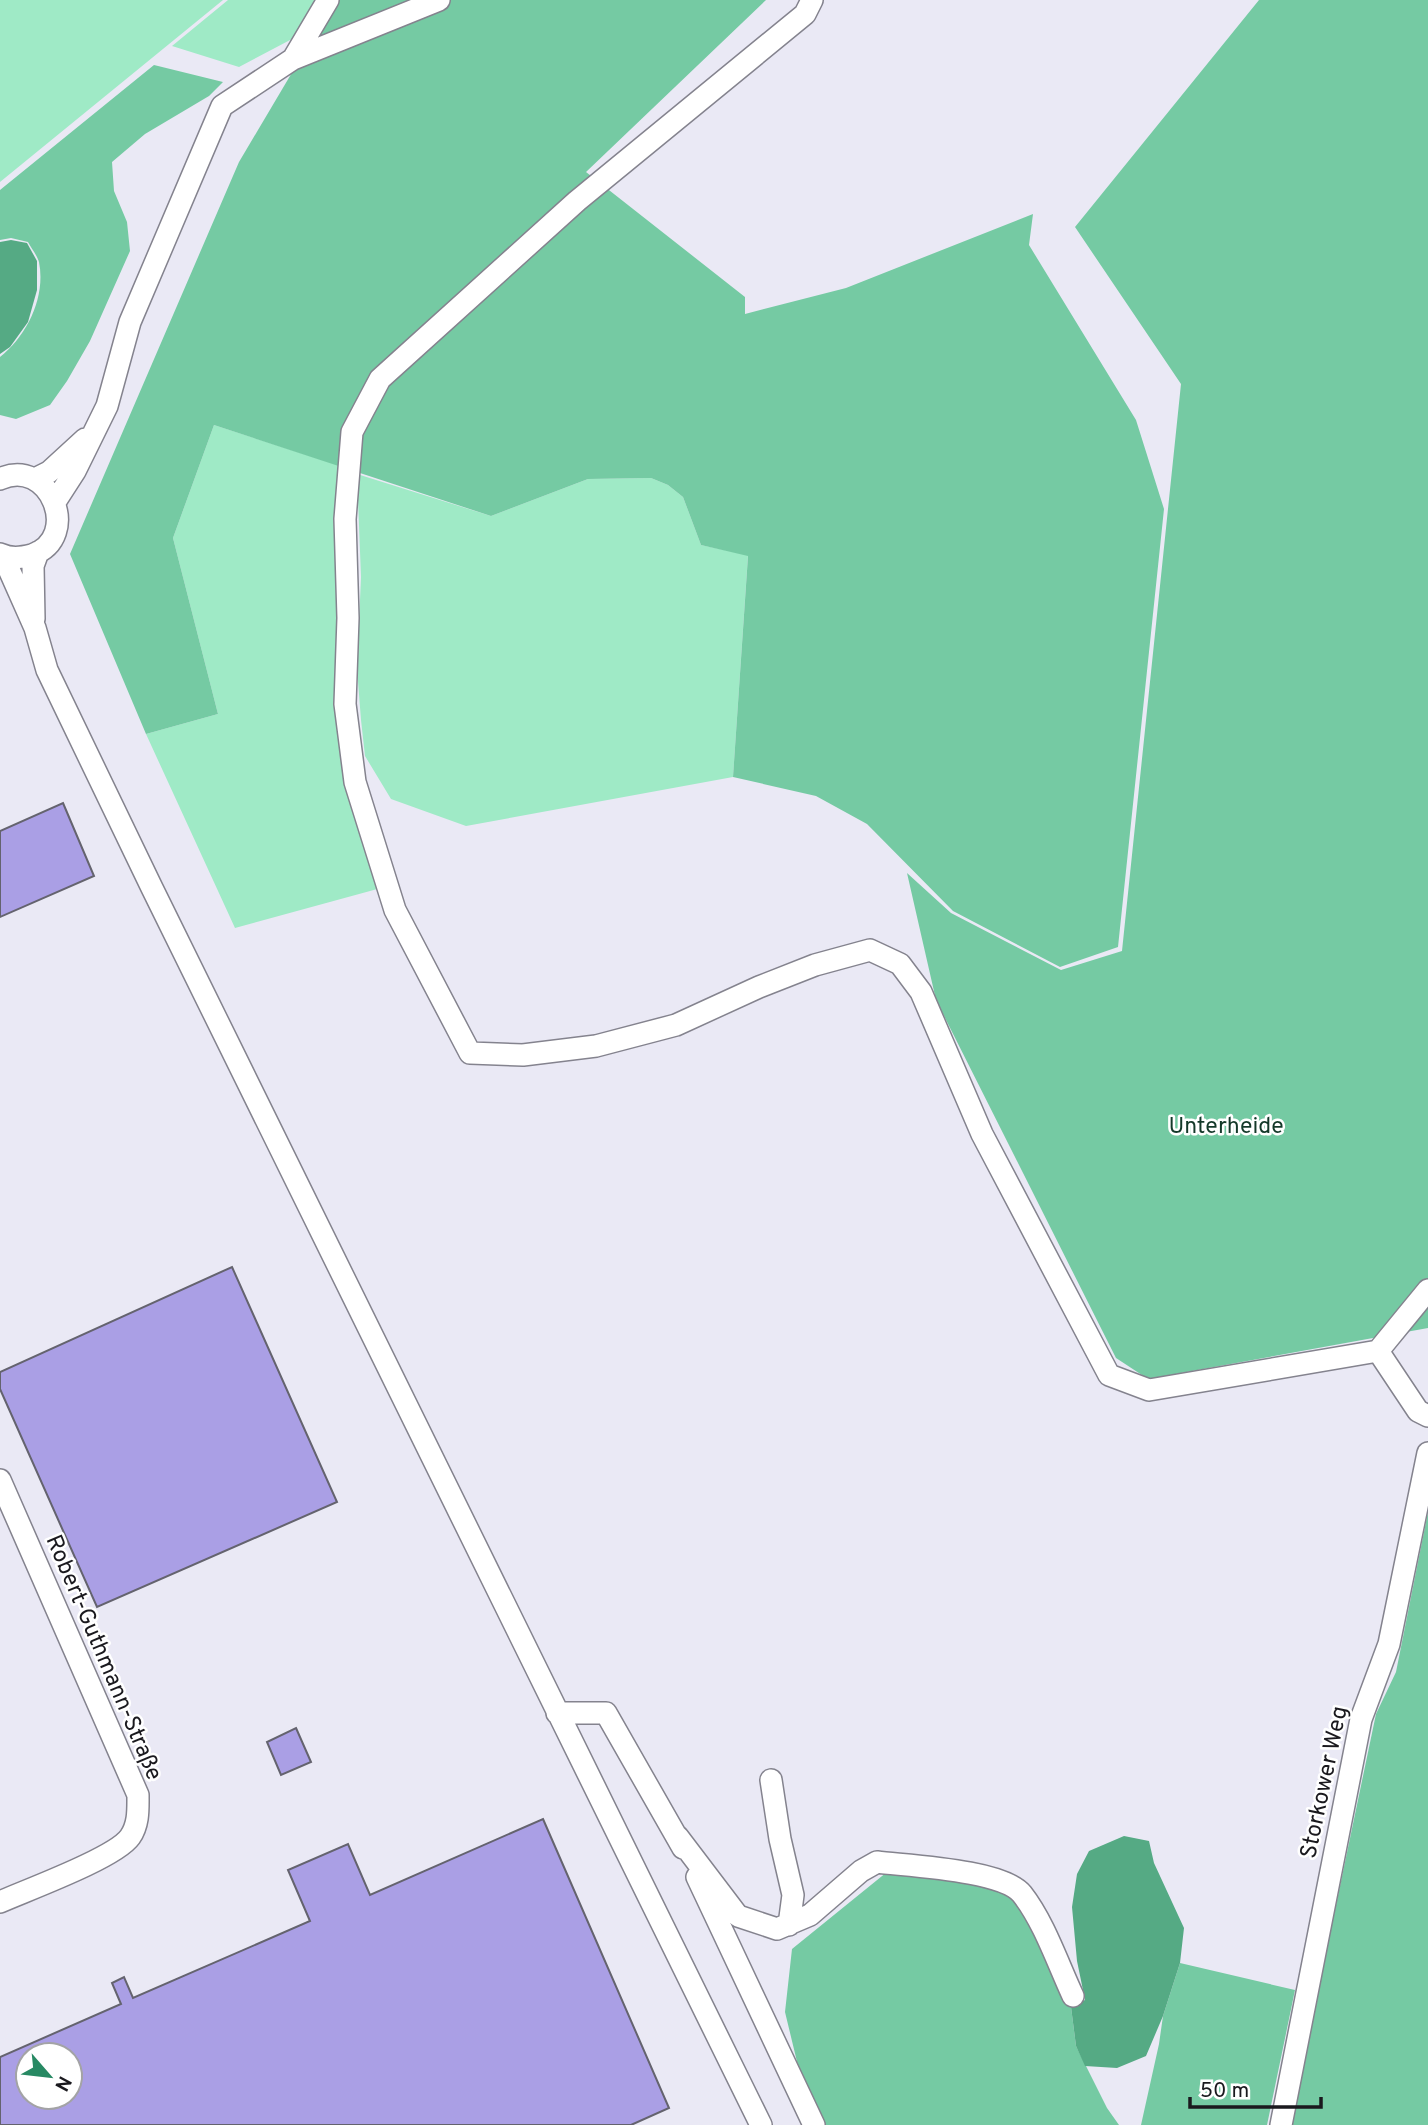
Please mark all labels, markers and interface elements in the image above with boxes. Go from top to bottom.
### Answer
park label: Unterheide [1168,1113,1284,1142]
street label: Robert-Guthmann-Straße [38,1531,168,1785]
street label: Storkower Weg [1295,1704,1356,1861]
north arrow [14,2041,84,2111]
scale bar [1190,2066,1321,2110]
text: N [48,2071,76,2095]
text: 50 m [1200,2078,1249,2105]

